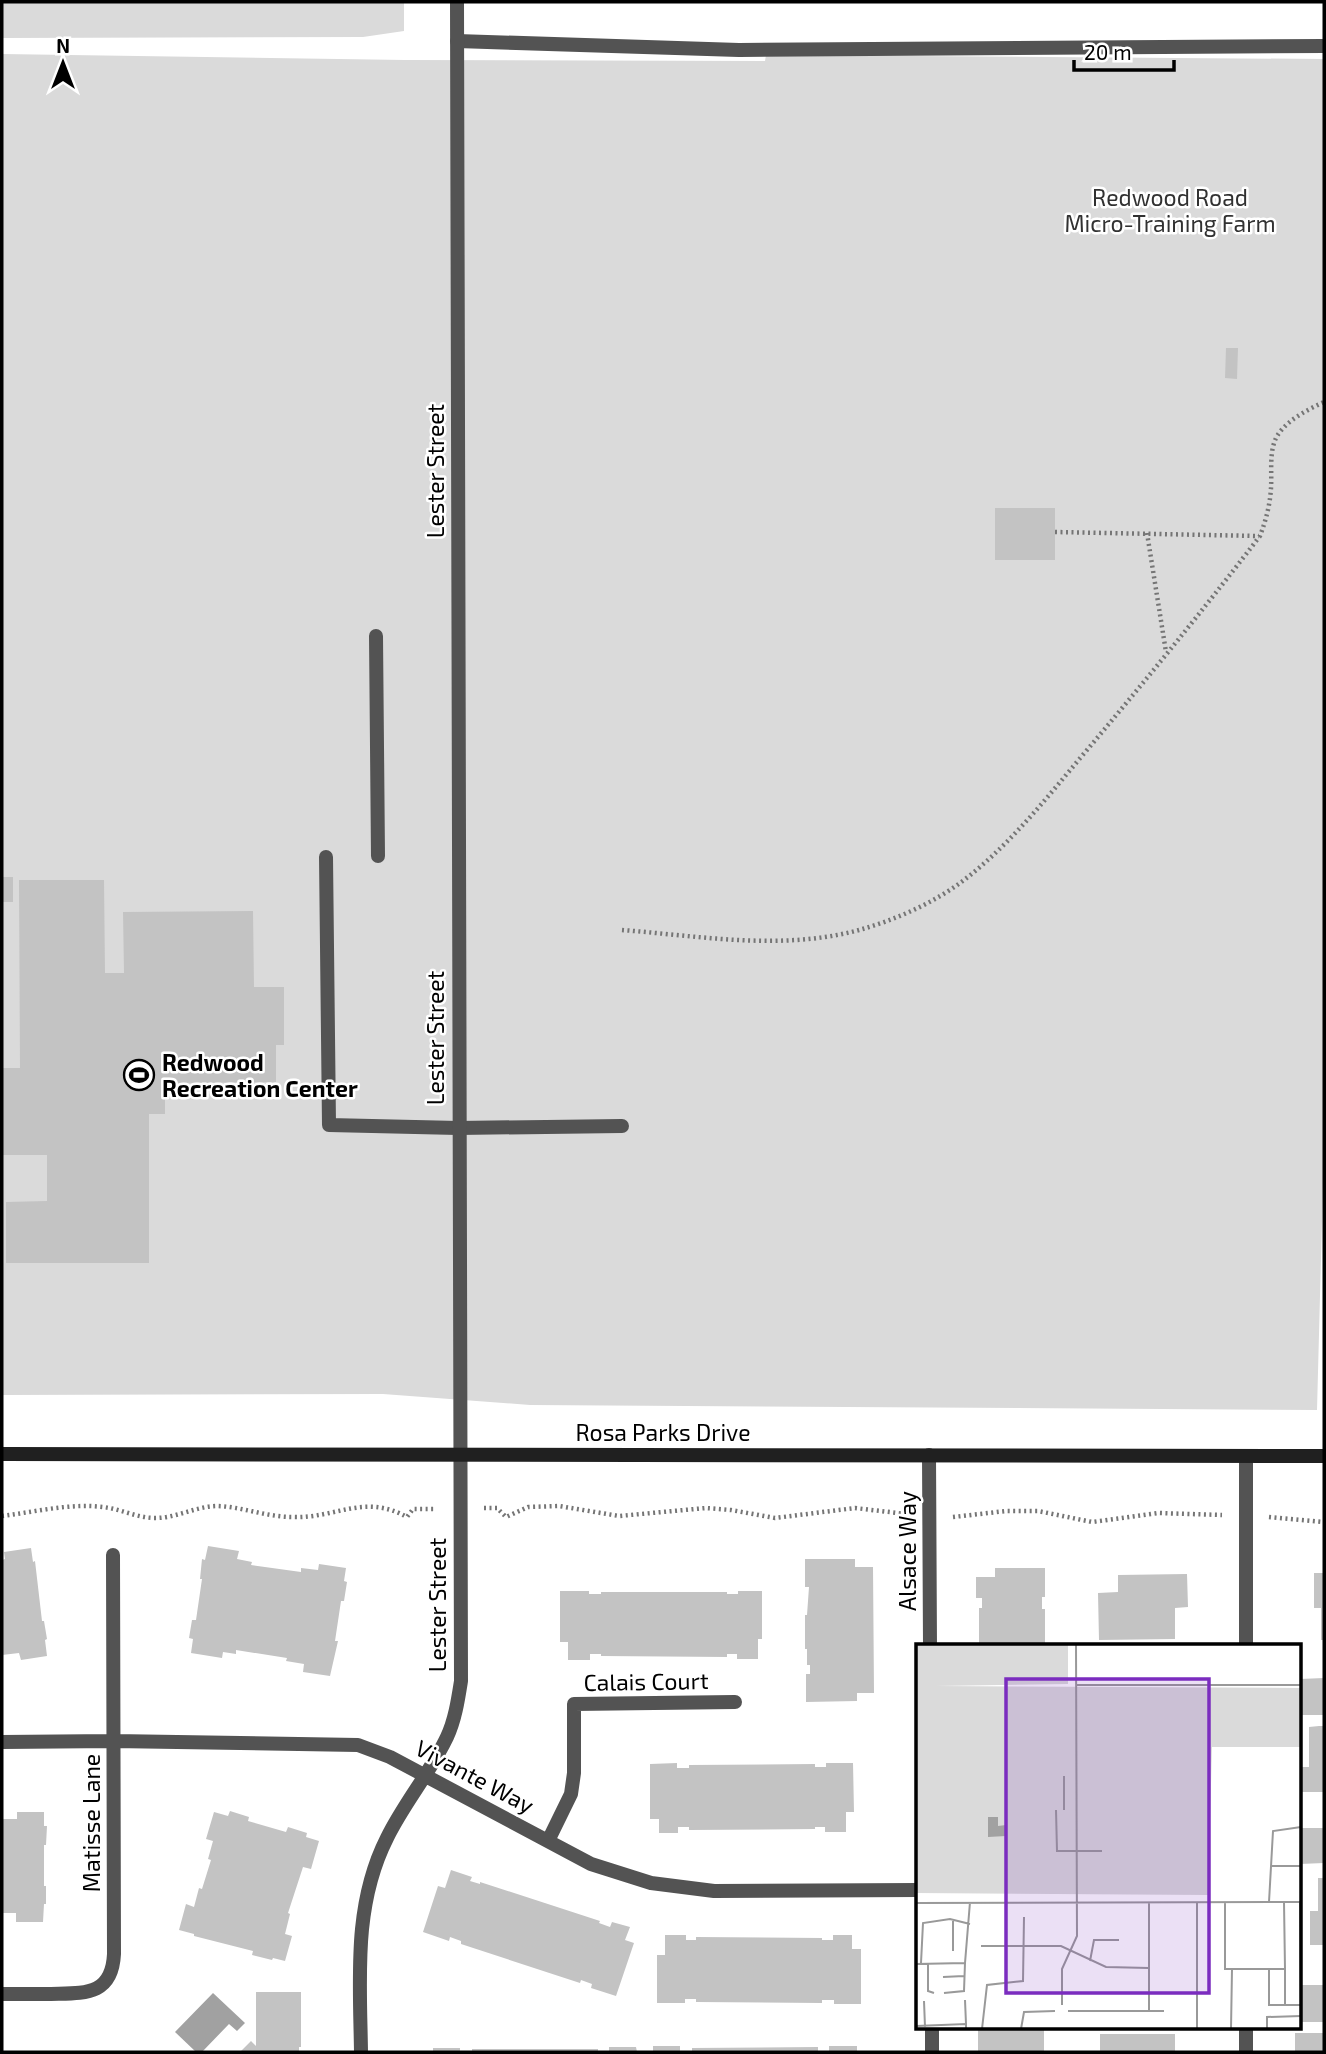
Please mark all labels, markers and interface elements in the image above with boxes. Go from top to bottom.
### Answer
north arrow [28,28,98,98]
scale bar [1074,28,1174,72]
text: N [56,34,70,57]
text: 20 m [1084,39,1132,64]
park label: Redwood Road Micro-Training Farm [1064,183,1276,237]
street label: Lester Street [421,403,449,538]
street label: Lester Street [421,970,449,1105]
place label: Redwood Recreation Center [162,1048,358,1102]
sports icon: Redwood Recreation Center [122,1058,156,1092]
street label: Rosa Parks Drive [575,1418,751,1446]
street label: Alsace Way [893,1491,921,1611]
street label: Lester Street [423,1537,451,1672]
inset map [916,1644,1302,2030]
street label: Calais Court [583,1666,709,1696]
street label: Vivante Way [411,1733,539,1819]
street label: Matisse Lane [77,1754,105,1892]

